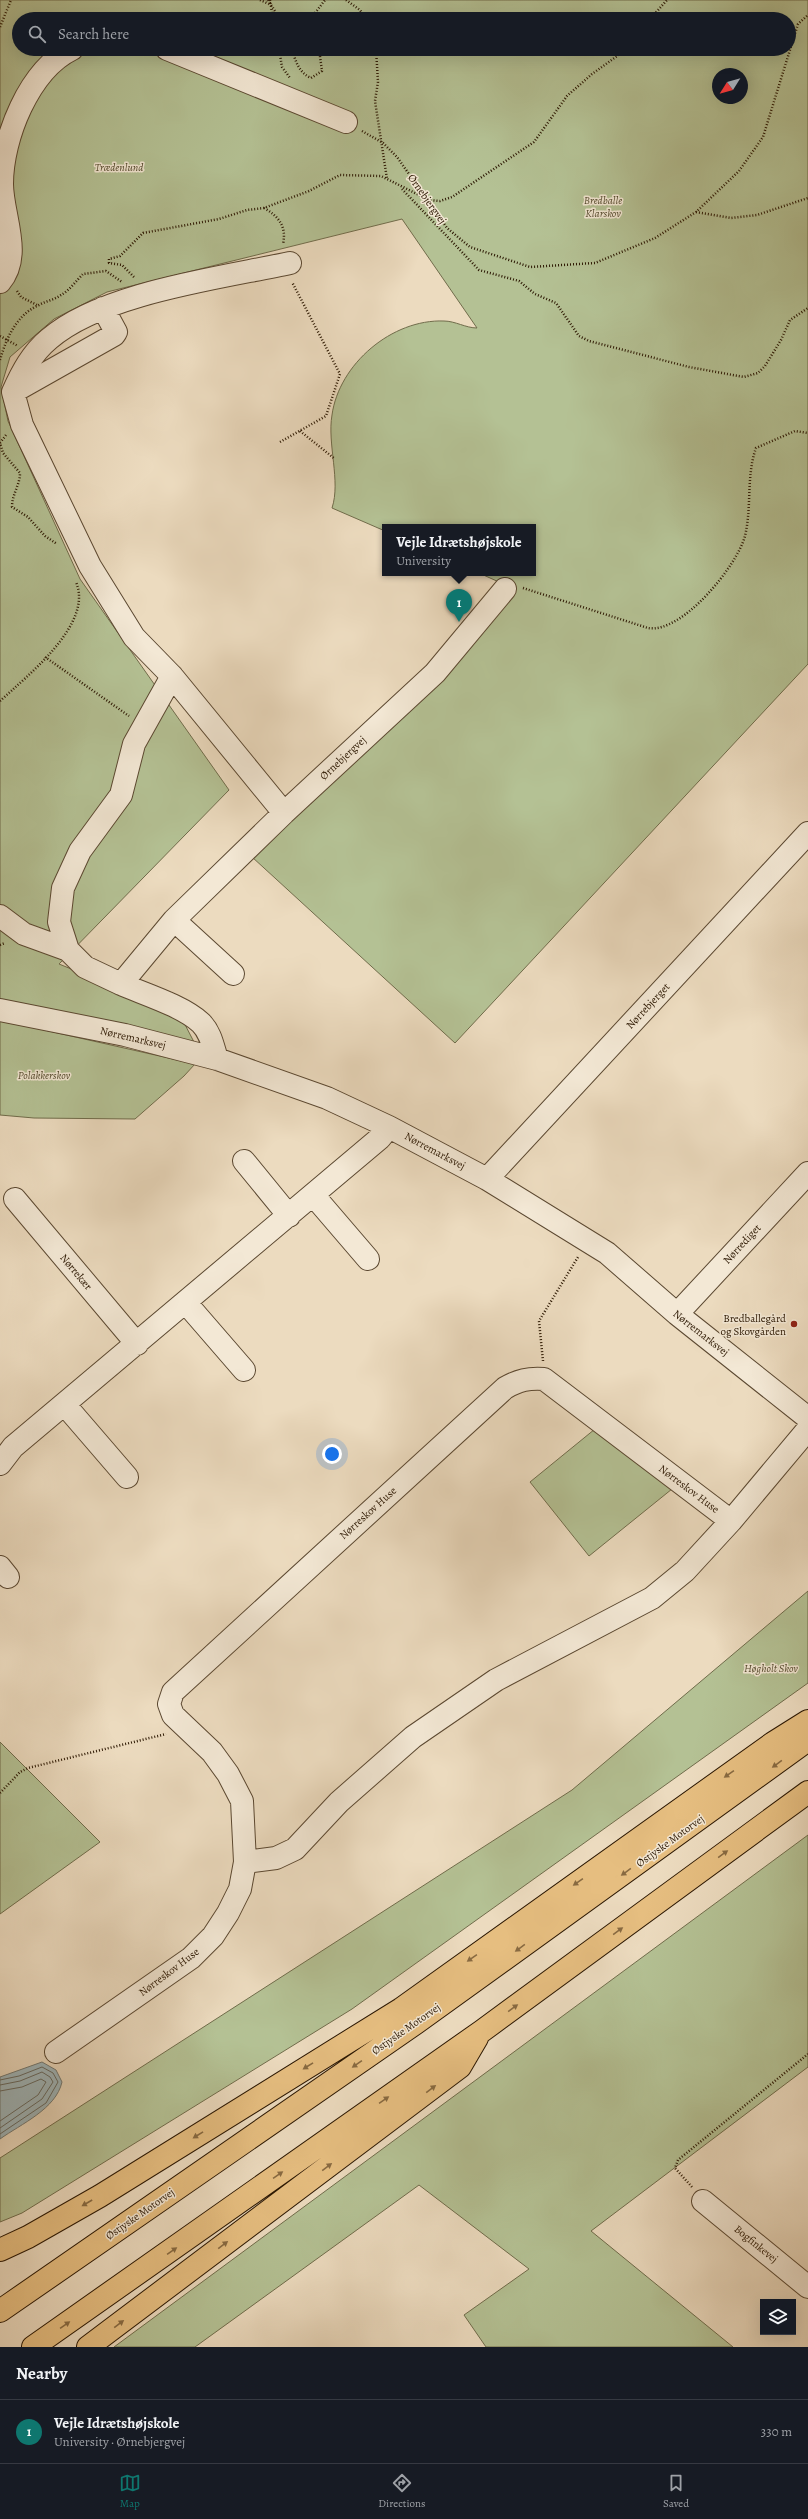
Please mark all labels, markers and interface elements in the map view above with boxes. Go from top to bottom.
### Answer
search box [12,12,796,56]
icon: search [26,23,48,45]
text: Search here [58,24,129,44]
north arrow [712,68,748,104]
park label: Trædenlund [95,160,143,175]
street label: Ørnebjergvej [404,171,450,227]
park label: Bredballe Klarskov [584,193,622,221]
popup [382,524,536,576]
text: Vejle Idrætshøjskole [396,532,522,552]
text: University [396,552,451,569]
pin: 1 [446,589,472,622]
street label: Ørnebjergvej [317,733,369,783]
street label: Nørrebjerget [623,979,673,1032]
street label: Nørremarksvej [99,1023,167,1053]
park label: Polakkerskov [18,1068,71,1083]
street label: Nørremarksvej [402,1129,468,1173]
street label: Nørrediget [720,1221,765,1267]
street label: Nørrekær [56,1251,96,1293]
street label: Nørremarksvej [670,1306,732,1360]
place label: Bredballegård og Skovgården [720,1311,786,1339]
marker: Bredballegård og Skovgården [789,1319,799,1329]
your location [322,1444,342,1464]
street label: Nørreskov Huse [656,1461,722,1517]
street label: Nørreskov Huse [336,1483,400,1543]
park label: Høgholt Skov [744,1661,798,1676]
one-way arrow [772,1760,782,1768]
one-way arrow [724,1770,735,1779]
street label: Østjyske Motorvej [633,1811,707,1871]
one-way arrow [718,1850,728,1858]
one-way arrow [620,1868,631,1876]
one-way arrow [573,1878,583,1886]
one-way arrow [613,1927,624,1935]
street label: Nørreskov Huse [136,1944,202,2000]
one-way arrow [515,1944,525,1952]
one-way arrow [467,1954,477,1962]
street label: Østjyske Motorvej [369,2000,443,2058]
one-way arrow [508,2003,519,2012]
one-way arrow [352,2060,362,2068]
one-way arrow [302,2063,314,2070]
one-way arrow [425,2085,436,2093]
one-way arrow [379,2096,389,2104]
one-way arrow [193,2131,203,2139]
one-way arrow [322,2163,332,2171]
one-way arrow [273,2172,283,2180]
street label: Østjyske Motorvej [103,2185,177,2243]
one-way arrow [81,2200,93,2207]
street label: Bogfinkevej [731,2222,781,2266]
one-way arrow [218,2241,229,2250]
one-way arrow [167,2247,177,2255]
map controls [760,2299,796,2335]
button: layers [760,2299,796,2335]
one-way arrow [114,2319,125,2328]
one-way arrow [60,2321,70,2329]
text: Nearby [16,2362,67,2385]
text: Vejle Idrætshøjskole [54,2413,179,2433]
text: 1 [27,2423,31,2440]
text: 330 m [761,2423,792,2440]
text: University · Ørnebjergvej [54,2433,185,2450]
tab: Map [119,2472,141,2511]
tab: Directions [378,2472,426,2511]
tab: Saved [663,2472,689,2511]

